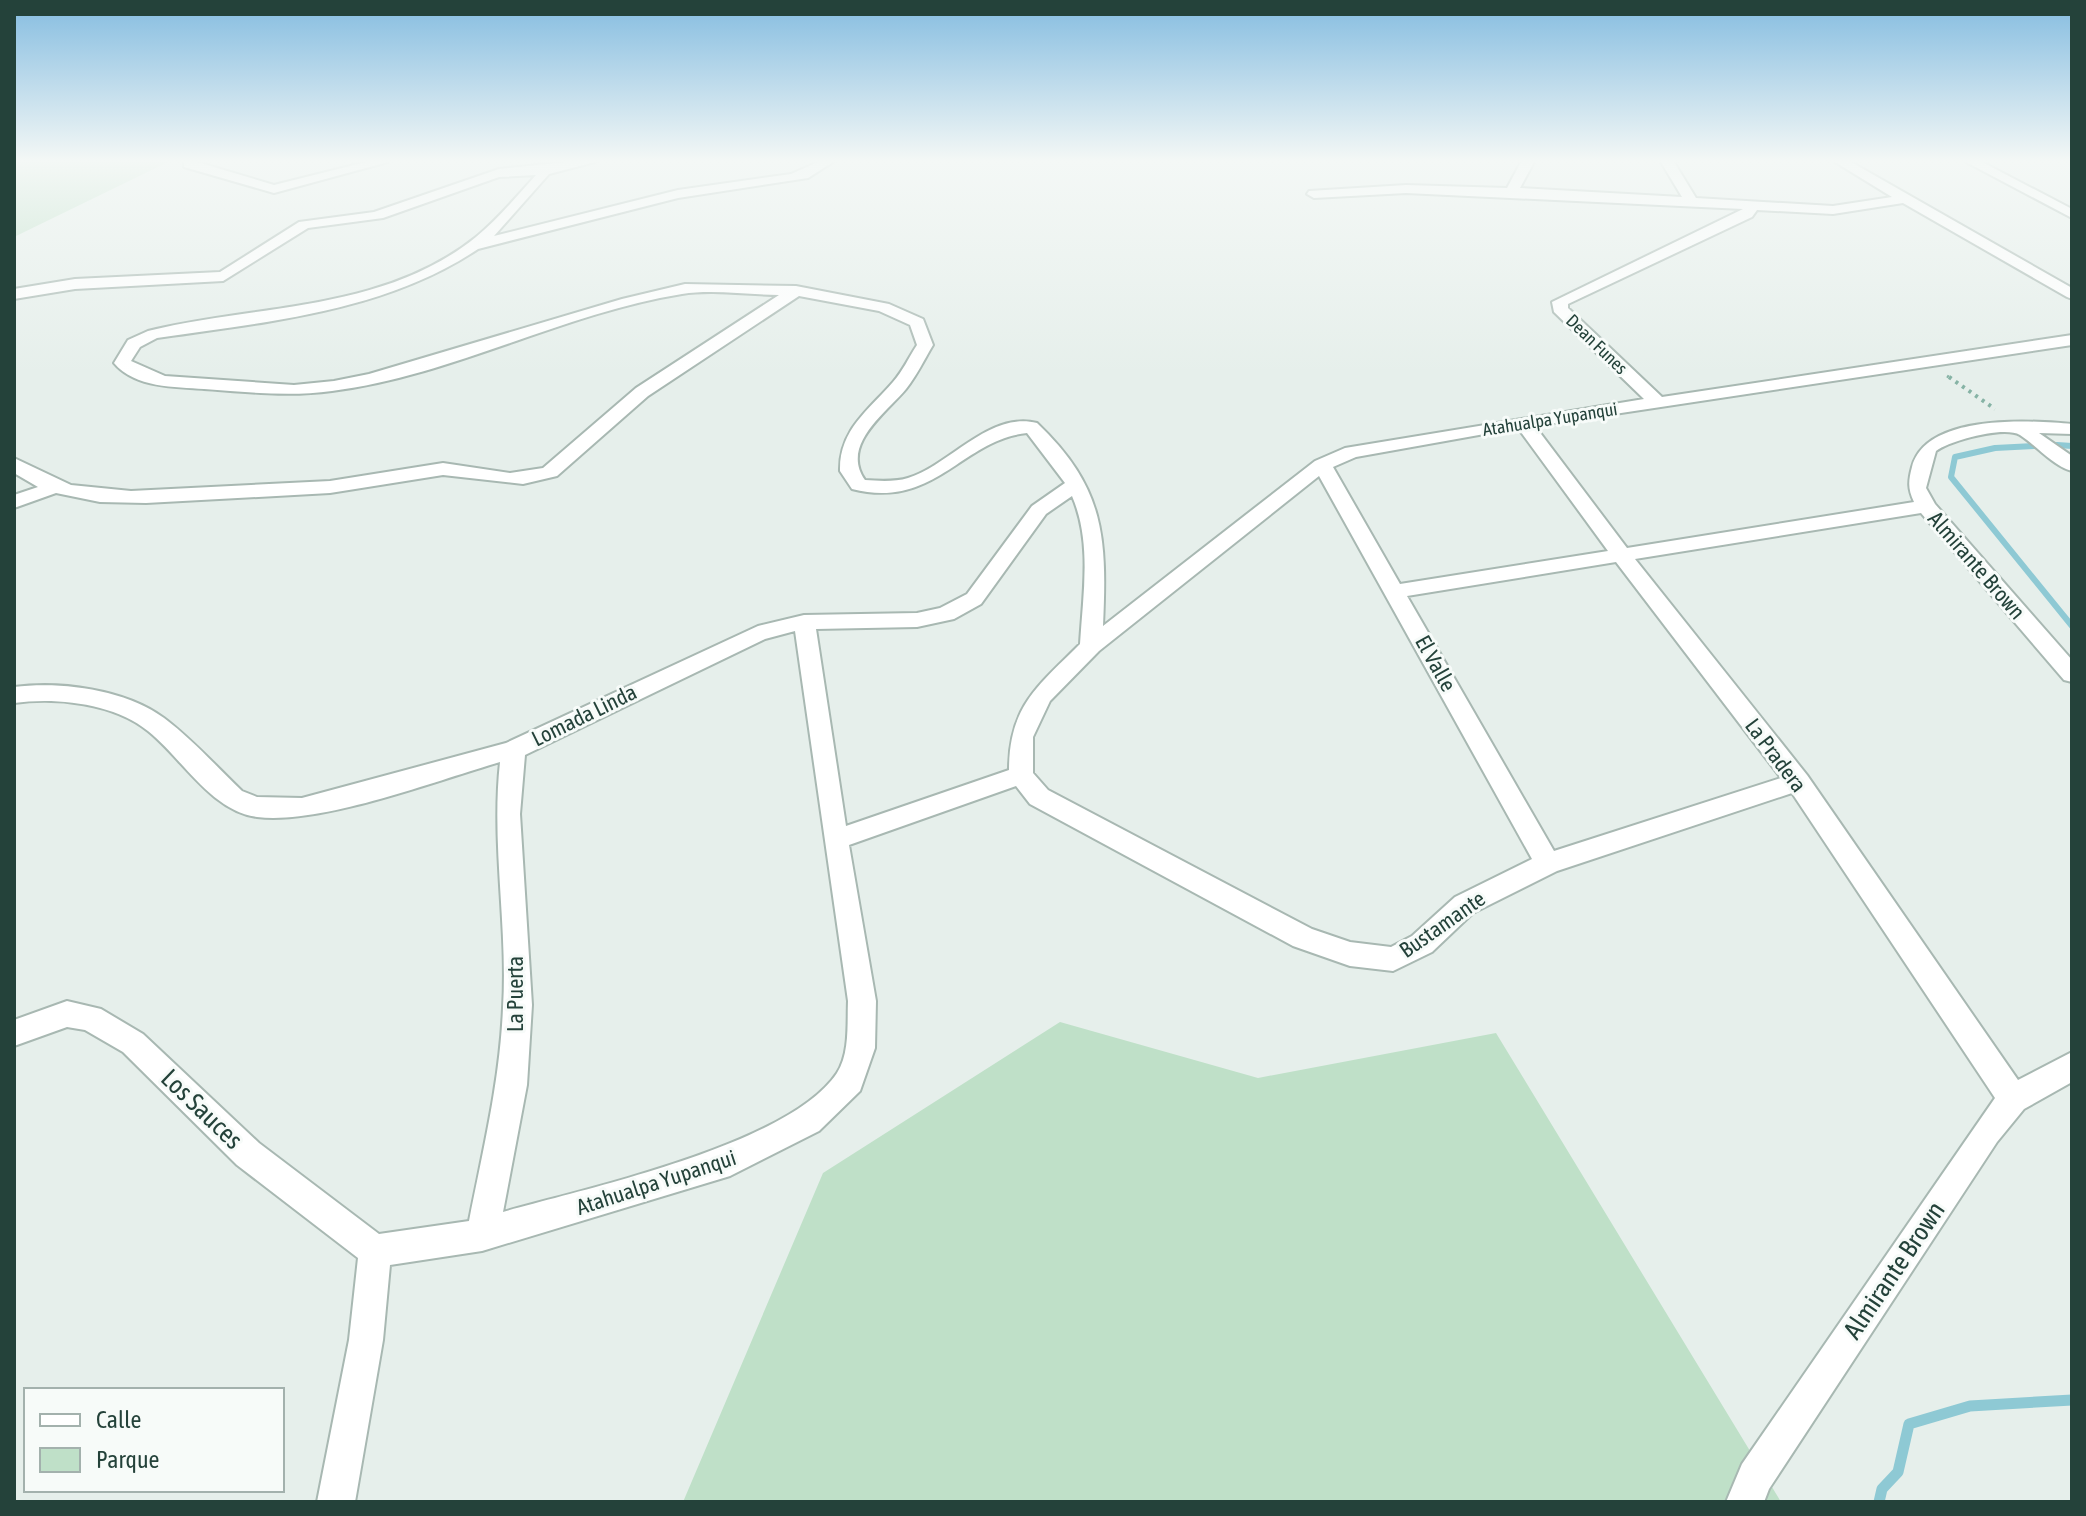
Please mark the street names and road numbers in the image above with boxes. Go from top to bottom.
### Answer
street label: Dean Funes [1562,310,1632,378]
street label: Atahualpa Yupanqui [1481,398,1619,440]
street label: Almirante Brown [1923,506,2031,624]
street label: El Valle [1410,630,1462,696]
street label: Lomada Linda [527,678,641,752]
street label: La Pradera [1740,713,1812,797]
street label: Bustamante [1394,885,1490,963]
street label: La Puerta [502,956,528,1032]
street label: Los Sauces [155,1063,249,1155]
street label: Atahualpa Yupanqui [573,1144,739,1220]
street label: Almirante Brown [1837,1196,1951,1344]

